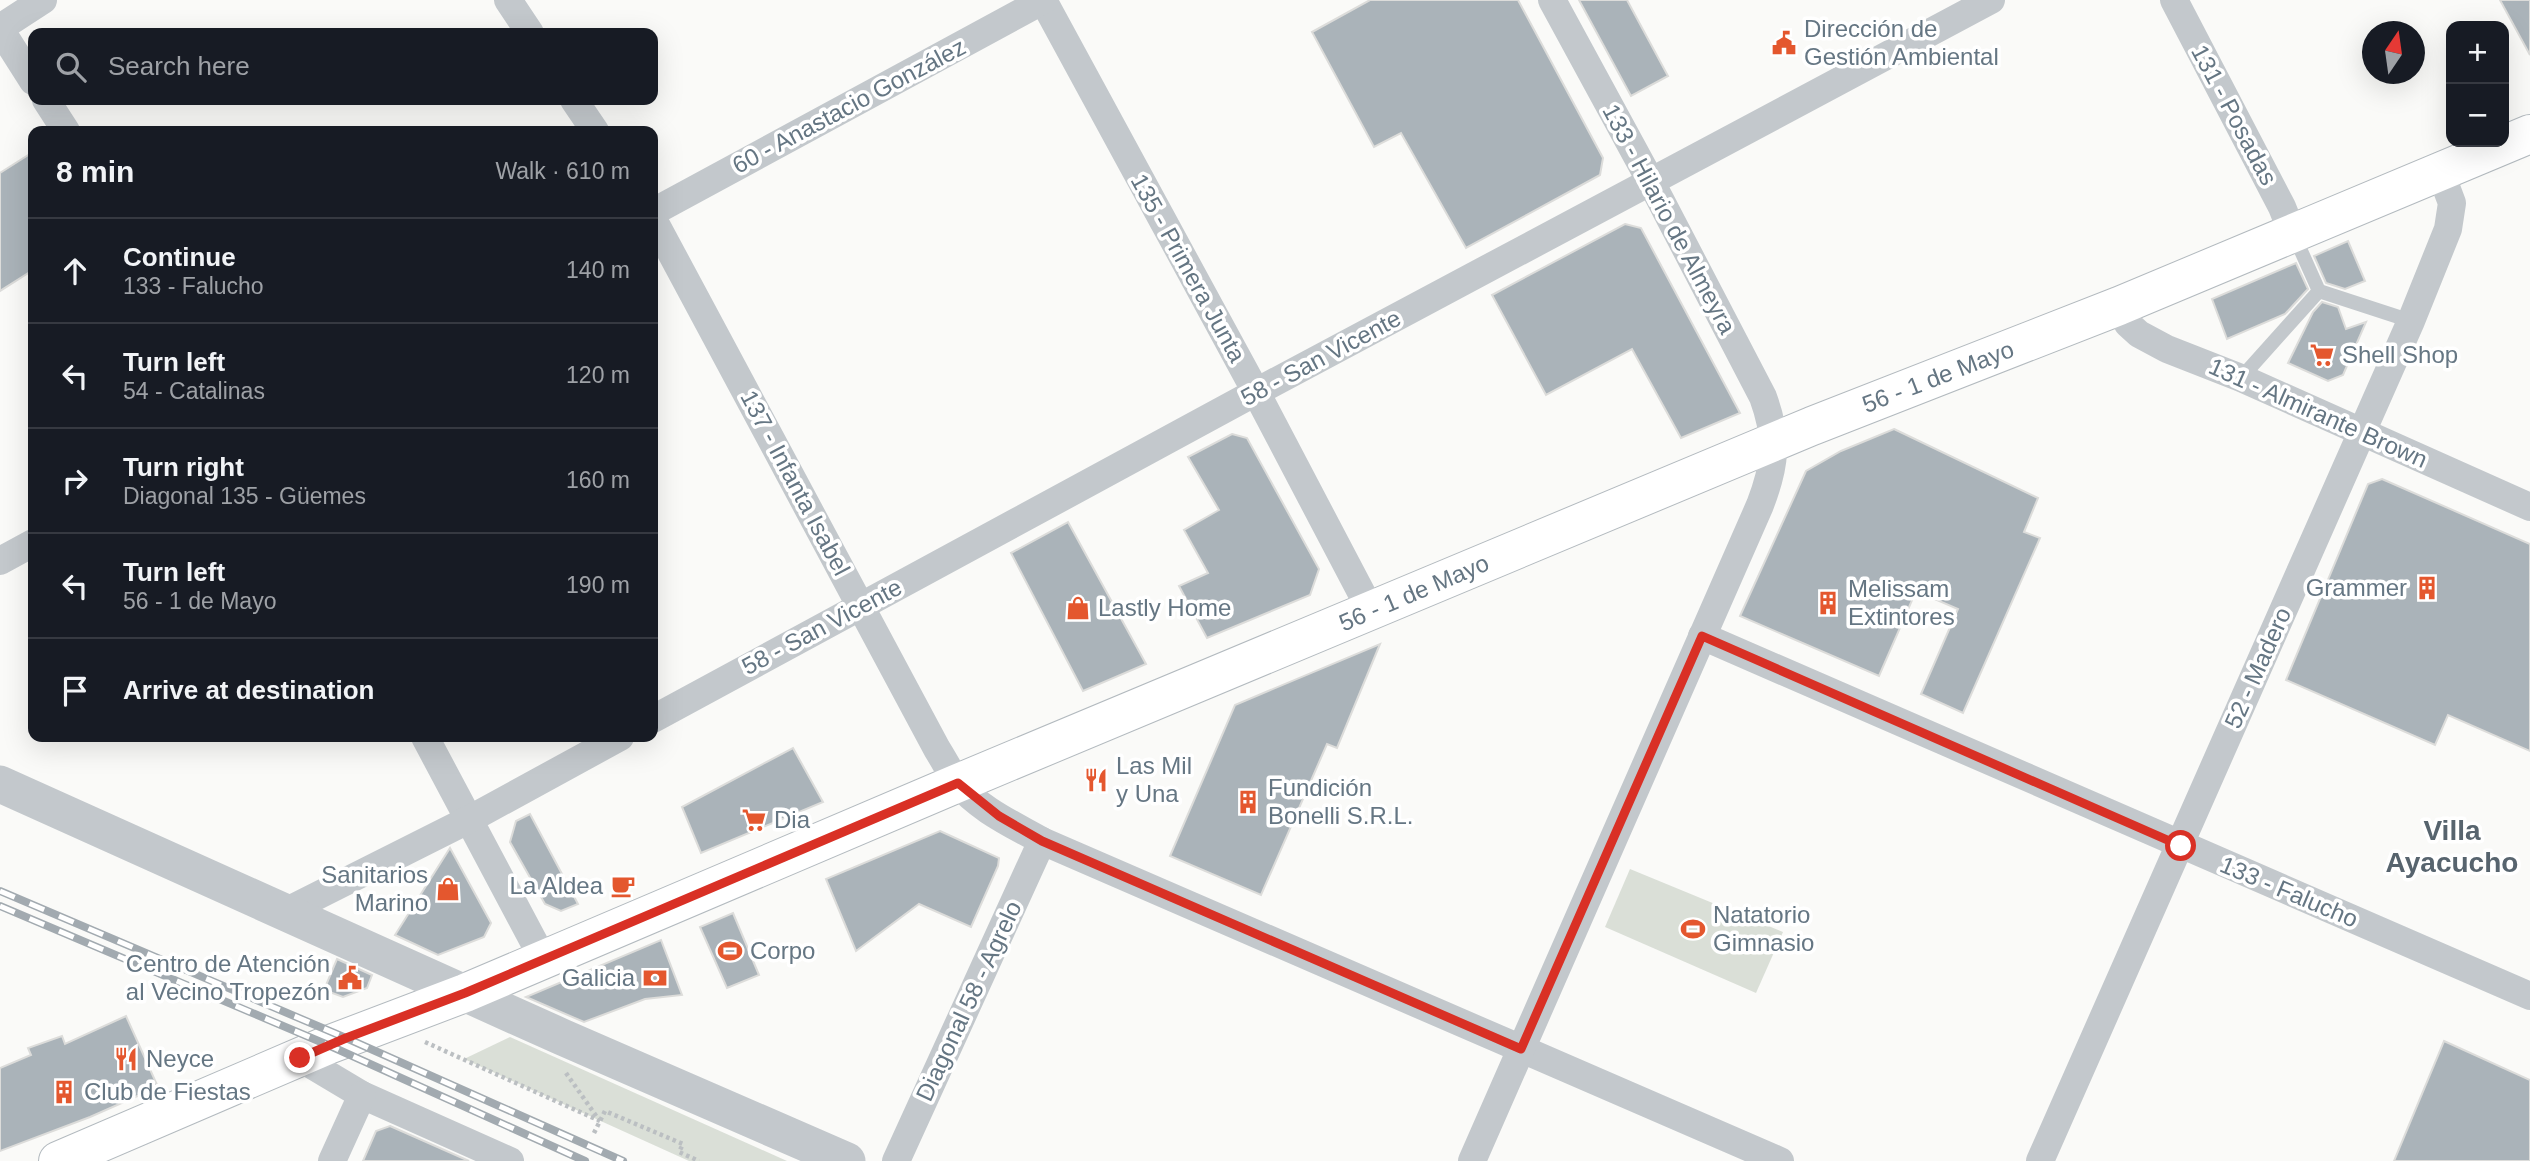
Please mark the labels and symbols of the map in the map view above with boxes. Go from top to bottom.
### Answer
place label: Dirección de Gestión Ambiental [1804,15,1999,70]
north arrow [2362,21,2425,84]
public building icon: Dirección de Gestión Ambiental [1770,29,1798,57]
street label: 60 - Anastacio González [728,33,970,179]
street label: 131 - Posadas [2186,40,2283,189]
street label: 133 - Hilario de Almeyra [1597,99,1742,339]
street label: 135 - Primera Junta [1126,169,1252,367]
street label: 58 - San Vicente [1236,304,1405,411]
street label: 56 - 1 de Mayo [1858,335,2017,418]
supermarket icon: Shell Shop [2308,341,2336,369]
place label: Shell Shop [2342,341,2458,368]
street label: 131 - Almirante Brown [2205,352,2432,473]
street label: 137 - Infanta Isabel [735,386,856,580]
street label: 56 - 1 de Mayo [1335,549,1493,636]
street label: 58 - San Vicente [737,573,906,680]
place label: Grammer [2306,574,2407,601]
building icon: Grammer [2413,574,2441,602]
place label: Melissam Extintores [1848,575,1955,630]
building icon: Melissam Extintores [1814,589,1842,617]
shop icon: Lastly Home [1064,594,1092,622]
place label: Lastly Home [1098,594,1231,621]
street label: 52 - Madero [2219,603,2296,732]
place label: Las Mil y Una [1116,752,1192,807]
restaurant icon: Las Mil y Una [1082,766,1110,794]
place label: Fundición Bonelli S.R.L. [1268,774,1413,829]
building icon: Fundición Bonelli S.R.L. [1234,788,1262,816]
supermarket icon: Dia [740,806,768,834]
place label: Dia [774,806,811,833]
district label: Villa Ayacucho [2386,815,2518,878]
route start [2165,830,2196,861]
street label: 133 - Falucho [2216,850,2362,933]
place label: Sanitarios Marino [321,861,428,916]
place label: La Aldea [510,872,604,899]
cafe icon: La Aldea [609,872,637,900]
shop icon: Sanitarios Marino [434,875,462,903]
street label: Diagonal 58 - Agrelo [910,897,1027,1105]
place label: Natatorio Gimnasio [1713,901,1814,956]
sports icon: Natatorio Gimnasio [1679,915,1707,943]
sports icon: Corpo [716,937,744,965]
place label: Corpo [750,937,815,964]
place label: Centro de Atención al Vecino Tropezón [126,950,330,1005]
public building icon: Centro de Atención al Vecino Tropezón [336,964,364,992]
place label: Galicia [562,964,636,991]
bank icon: Galicia [641,964,669,992]
route end [284,1042,315,1073]
restaurant icon: Neyce [112,1045,140,1073]
place label: Neyce [146,1045,214,1072]
building icon: Club de Fiestas [50,1078,78,1106]
place label: Club de Fiestas [84,1078,251,1105]

